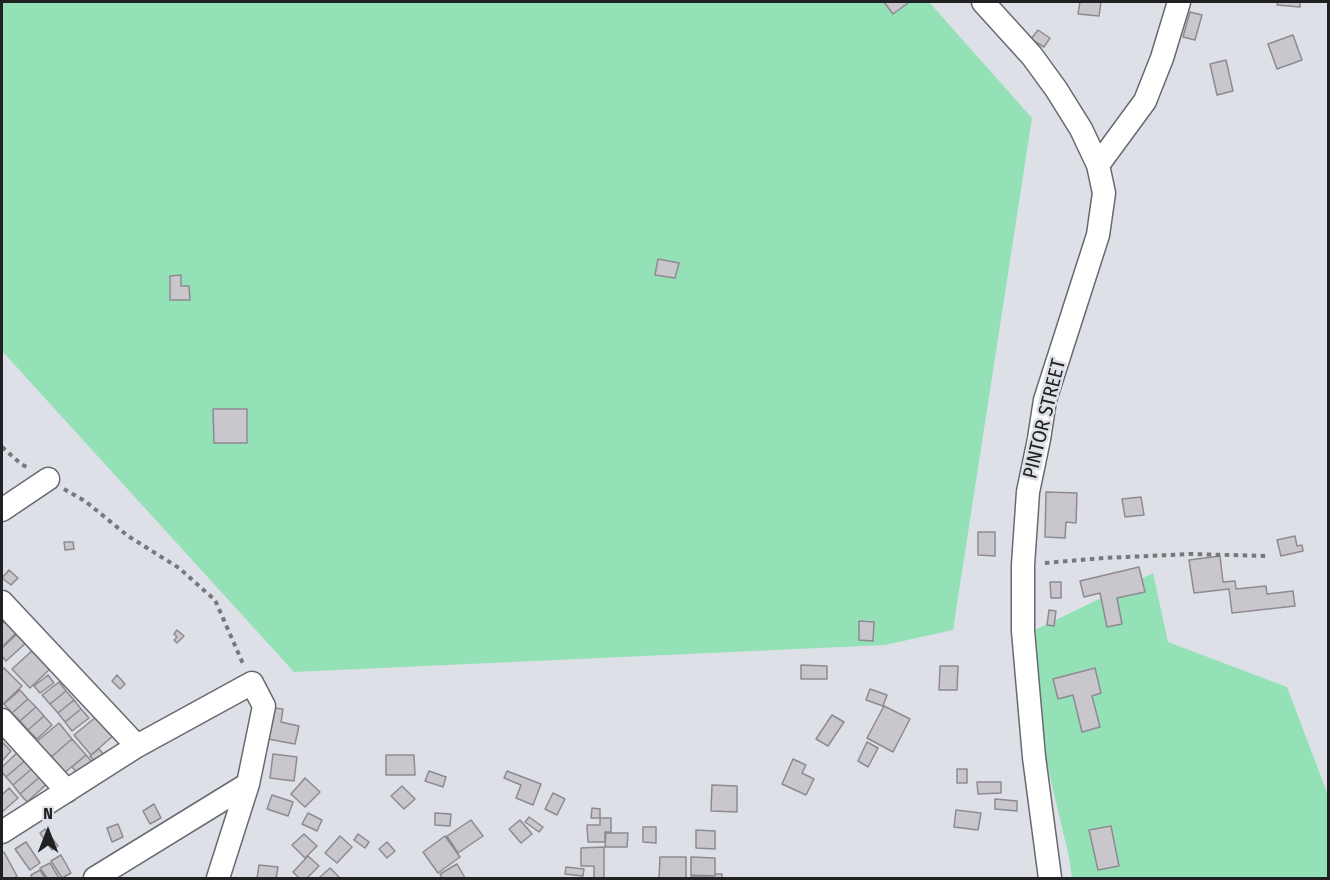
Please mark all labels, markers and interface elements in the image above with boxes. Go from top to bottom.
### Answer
street label: PINTOR STREET [1019,357,1071,481]
north arrow [18,802,78,862]
text: N [43,804,53,823]

